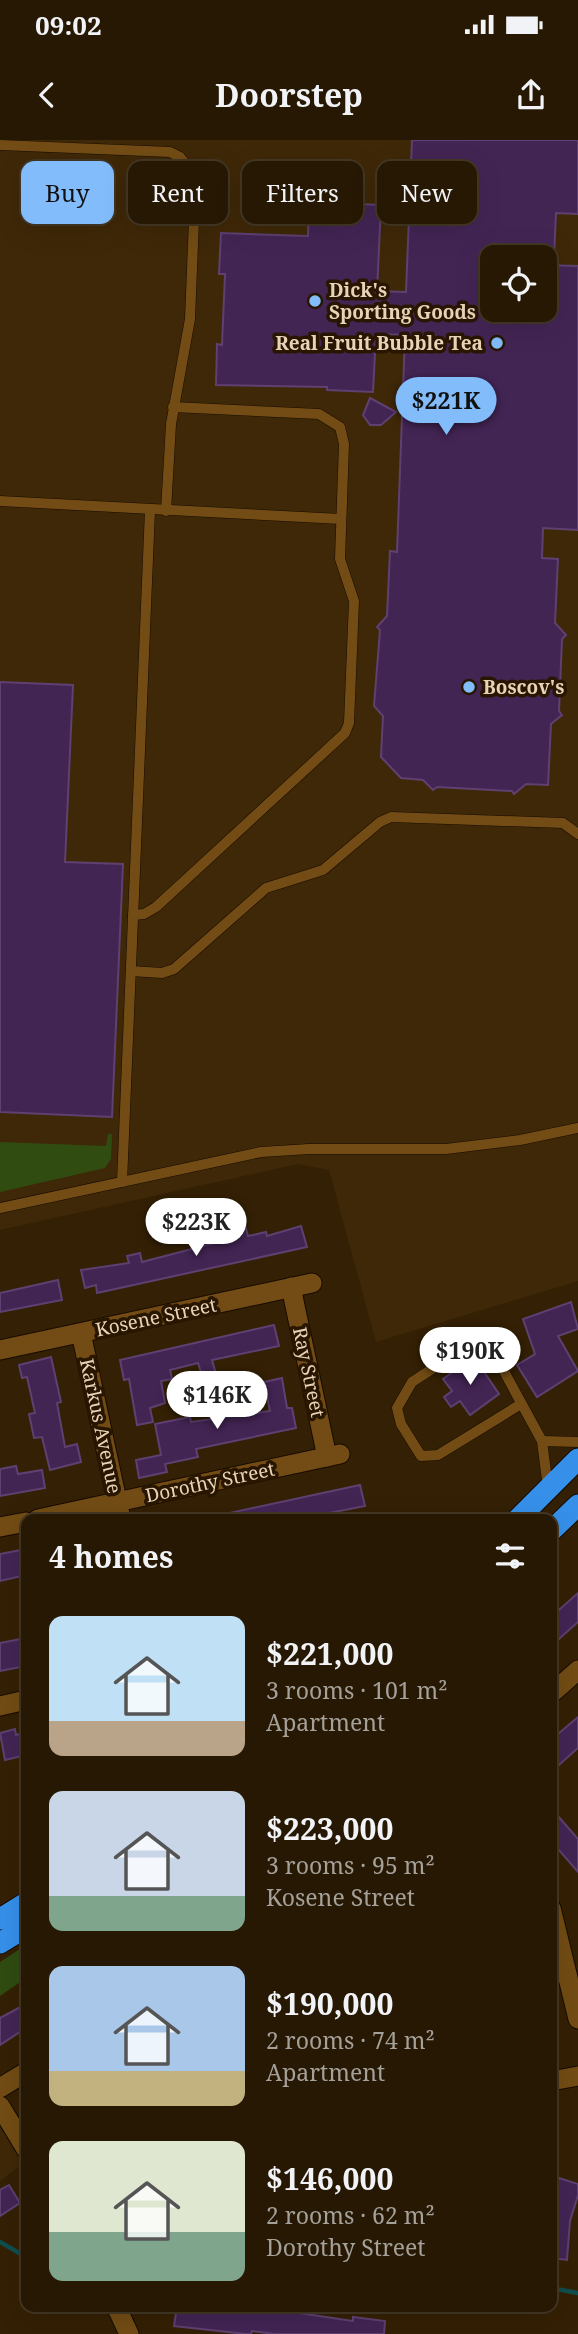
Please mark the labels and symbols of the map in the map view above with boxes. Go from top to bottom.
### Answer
place label: Dick's Sporting Goods [329,277,476,325]
marker: Dick's Sporting Goods [307,293,323,309]
place label: Real Fruit Bubble Tea [275,330,483,356]
marker: Real Fruit Bubble Tea [489,335,505,351]
pin: $221K [397,378,495,437]
place label: Boscov's [483,674,564,700]
marker: Boscov's [461,679,477,695]
pin: $223K [147,1198,245,1258]
street label: Kosene Street [93,1291,219,1342]
street label: Ray Street [287,1325,331,1420]
pin: $190K [421,1328,519,1387]
street label: Karkus Avenue [74,1356,128,1496]
pin: $146K [168,1372,266,1431]
street label: Dorothy Street [143,1456,277,1508]

